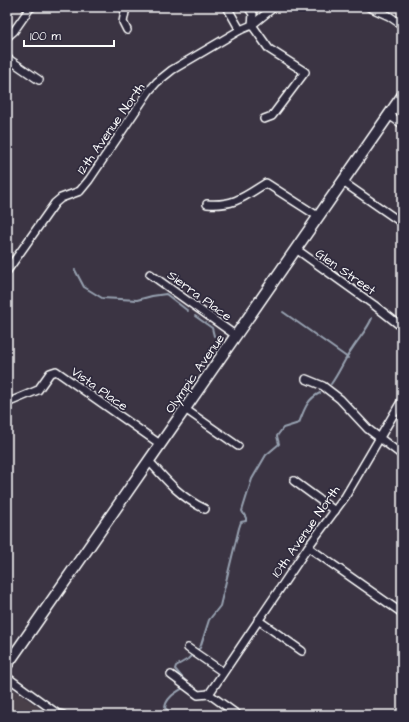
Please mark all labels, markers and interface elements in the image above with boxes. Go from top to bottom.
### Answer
scale bar [24,22,114,48]
text: 100 m [30,28,61,45]
street label: 12th Avenue North [73,79,149,178]
street label: Glen Street [312,244,380,300]
street label: Sierra Place [163,266,235,325]
street label: Olympic Avenue [161,330,230,417]
street label: Vista Place [67,363,132,415]
street label: 10th Avenue North [267,482,345,581]

